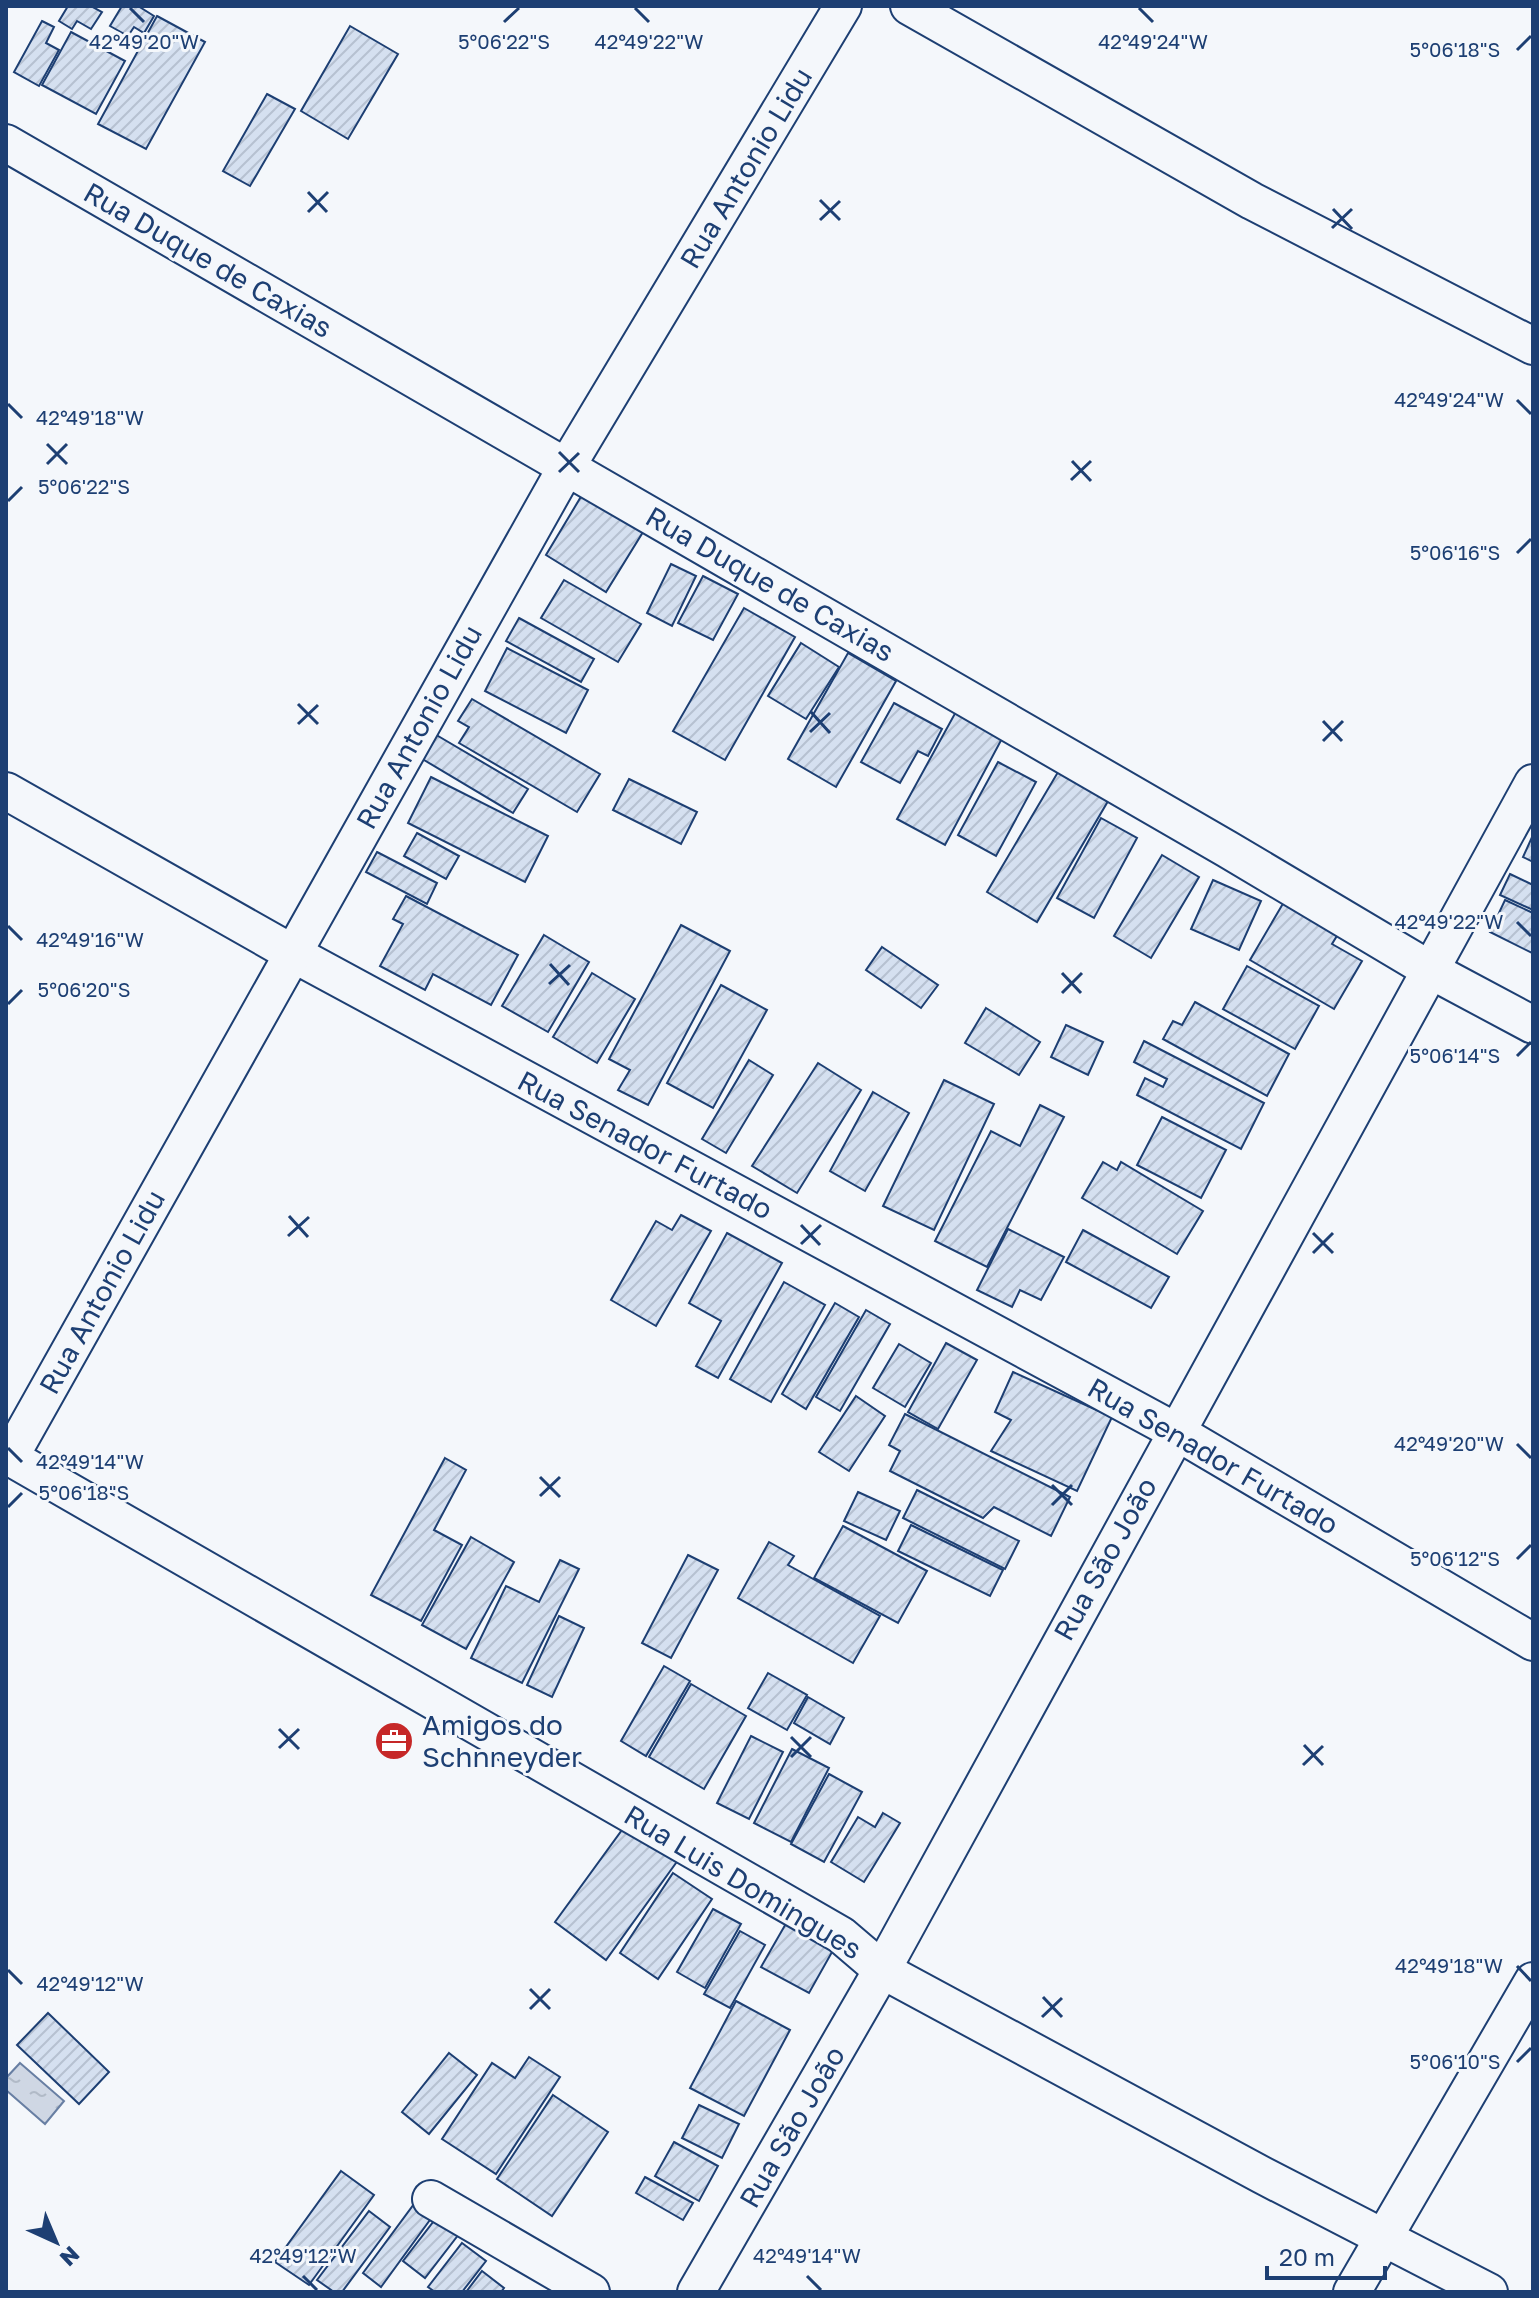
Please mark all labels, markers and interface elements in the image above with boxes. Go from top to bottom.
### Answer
text: 42°49'20"W [89,29,199,53]
text: 5°06'22"S [458,29,550,53]
text: 42°49'22"W [594,29,704,53]
text: 42°49'24"W [1098,29,1208,53]
text: 5°06'18"S [1410,37,1500,61]
street label: Rua Antonio Lidu [673,61,818,274]
street label: Rua Duque de Caxias [78,175,338,344]
text: 42°49'24"W [1394,387,1504,411]
text: 42°49'18"W [36,405,144,429]
text: 5°06'22"S [38,474,130,498]
street label: Rua Duque de Caxias [640,499,900,668]
text: 5°06'16"S [1410,540,1500,564]
street label: Rua Antonio Lidu [349,619,488,835]
text: 42°49'22"W [1394,909,1504,933]
text: 42°49'16"W [36,927,144,951]
text: 5°06'20"S [38,977,130,1001]
text: 5°06'14"S [1410,1043,1500,1067]
street label: Rua Senador Furtado [512,1063,778,1226]
street label: Rua Antonio Lidu [32,1184,171,1400]
street label: Rua Senador Furtado [1082,1370,1344,1541]
text: 42°49'20"W [1394,1431,1504,1455]
text: 42°49'14"W [36,1449,144,1473]
street label: Rua São João [1046,1472,1163,1646]
text: 5°06'18"S [39,1480,129,1504]
text: 5°06'12"S [1410,1546,1500,1570]
place label: Amigos do Schnneyder [422,1708,582,1773]
office icon: Amigos do Schnneyder [373,1720,415,1762]
street label: Rua Luis Domingues [619,1798,868,1966]
text: 42°49'18"W [1395,1953,1503,1977]
text: 42°49'12"W [36,1971,144,1995]
street label: Rua São João [732,2040,851,2213]
text: 5°06'10"S [1410,2049,1501,2073]
north arrow [16,2202,96,2282]
scale bar [1267,2230,1385,2280]
text: N [55,2241,86,2272]
text: 20 m [1279,2242,1335,2271]
text: 42°49'12"W [249,2243,357,2267]
text: 42°49'14"W [753,2243,861,2267]

